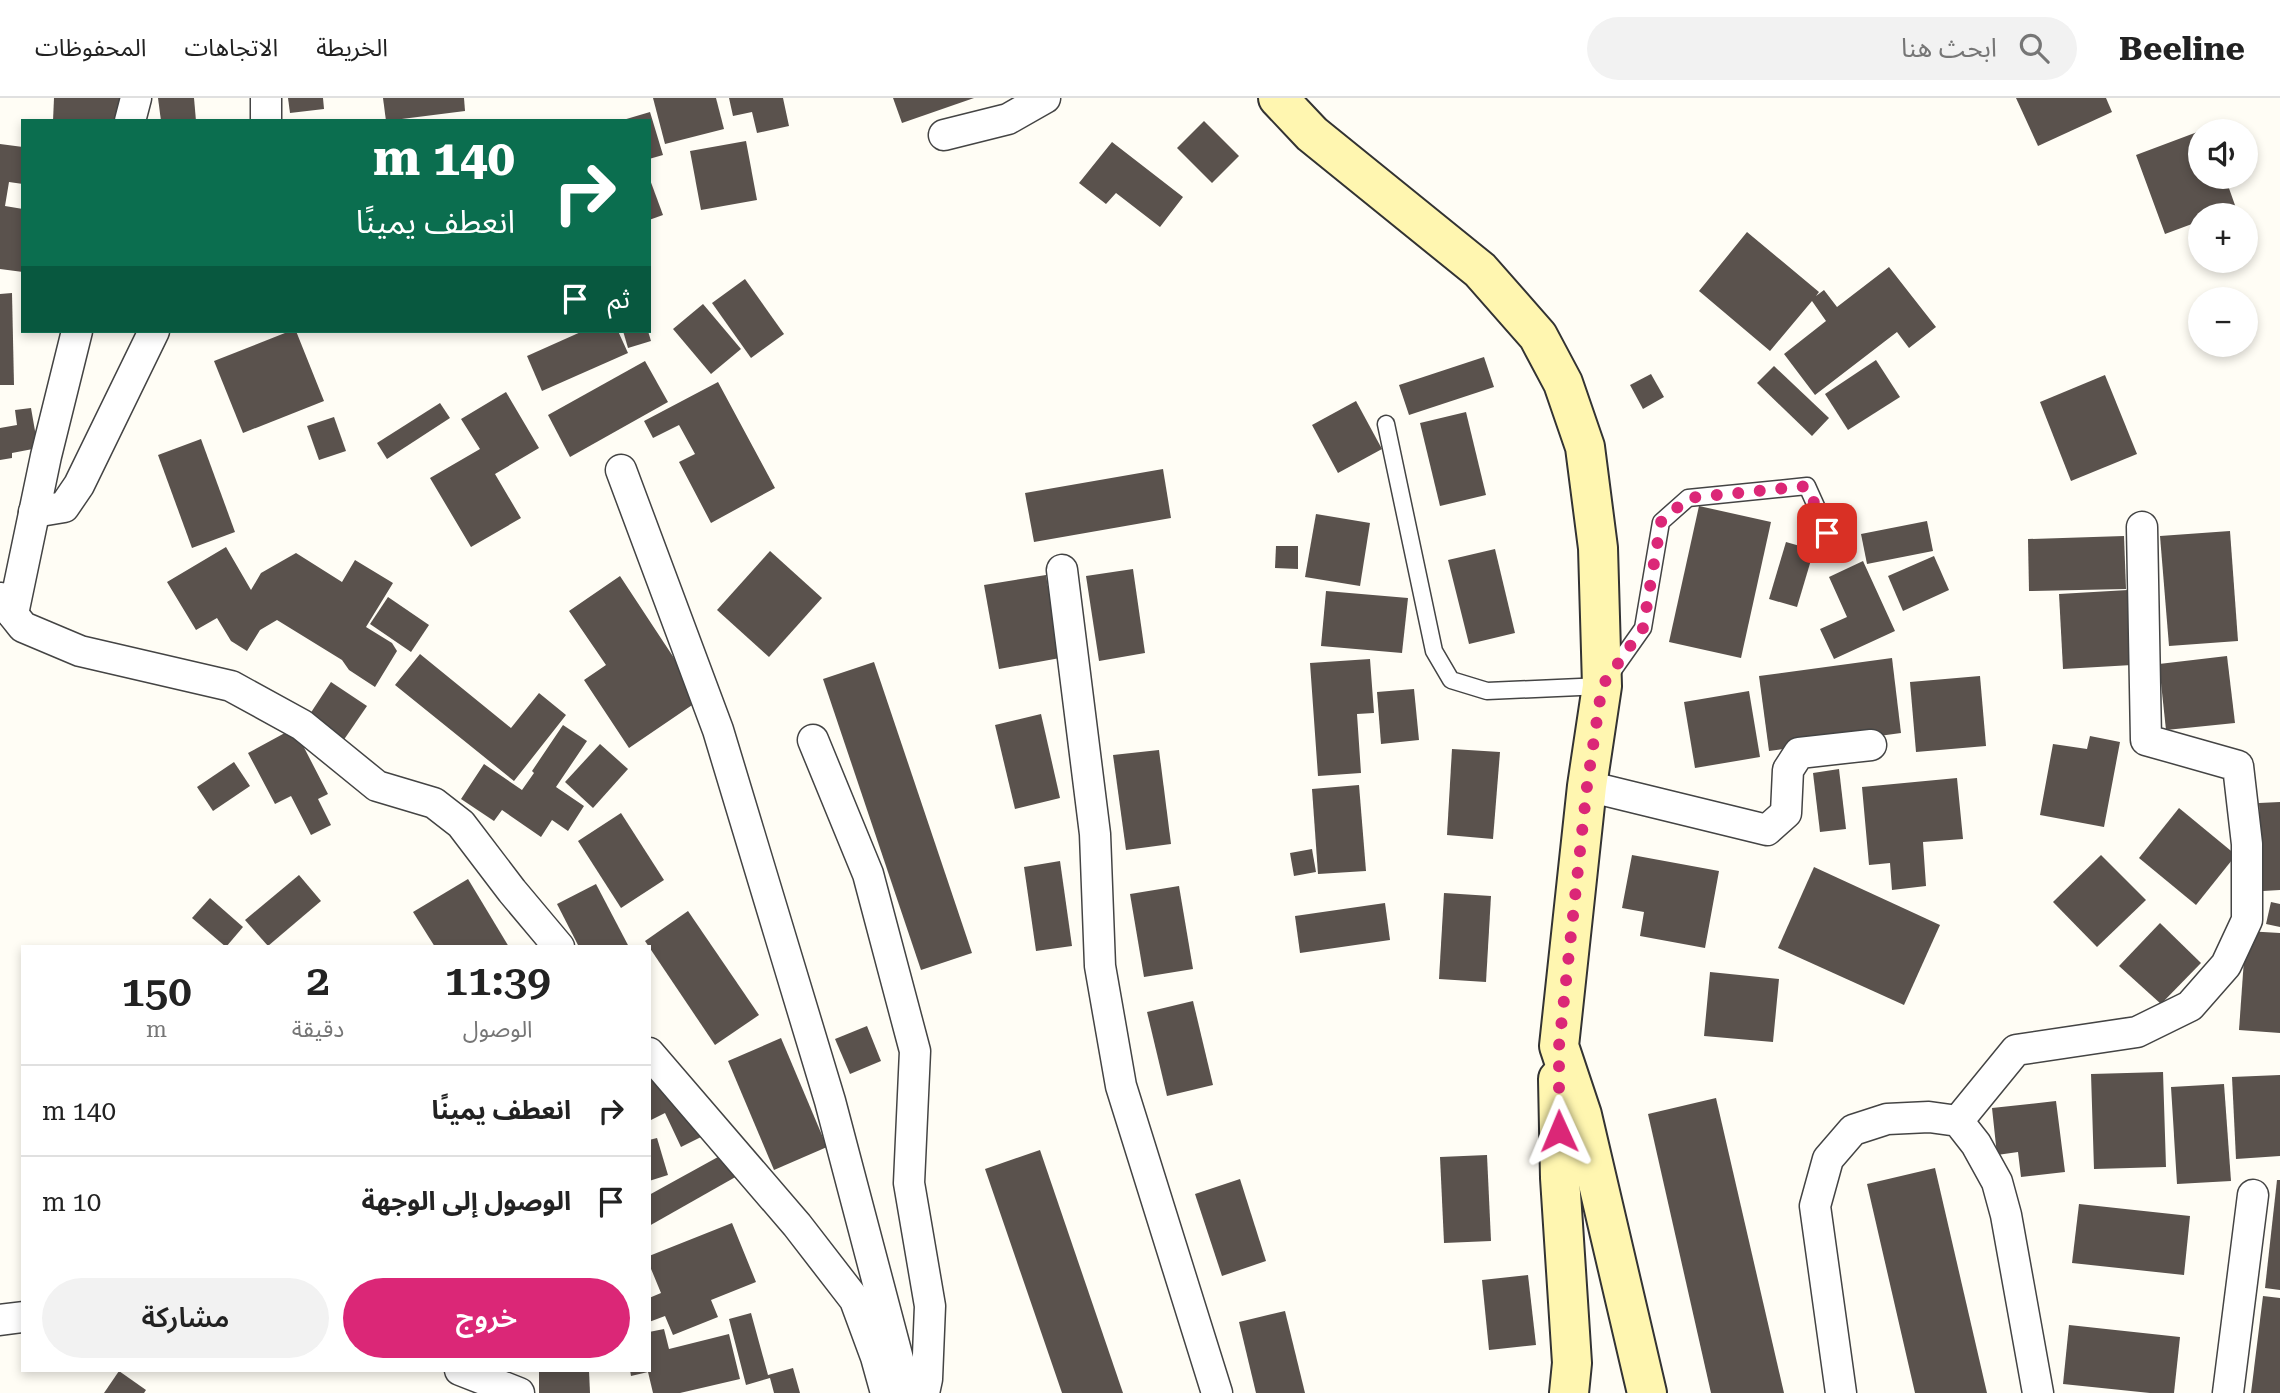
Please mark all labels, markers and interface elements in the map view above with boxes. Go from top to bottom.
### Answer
search box [1587,17,2077,80]
icon: search [2015,29,2053,67]
text: Beeline [2119,29,2245,68]
text: ابحث هنا [1901,33,1997,63]
text: المحفوظات [35,34,146,62]
text: الاتجاهات [184,34,278,62]
text: الخريطة [316,34,388,62]
map controls [2188,119,2258,357]
button: sound [2188,119,2258,189]
text: 140 m [373,130,515,187]
icon: right [539,147,630,238]
text: انعطف يمينًا [356,203,515,241]
button: + [2188,203,2258,273]
icon: arrive [556,280,594,318]
text: ثم [608,284,630,314]
button: − [2188,287,2258,357]
pin [1797,503,1857,563]
icon: arrive [1808,514,1846,552]
text: 2 [306,956,330,1005]
text: 11:39 [444,956,551,1005]
text: 150 [121,967,192,1016]
text: m [146,1016,167,1043]
text: دقيقة [292,1016,344,1043]
text: الوصول [463,1016,533,1043]
icon: right [592,1092,630,1130]
position arrow [1522,1094,1596,1168]
text: انعطف يمينًا [431,1095,571,1125]
text: 140 m [42,1096,116,1126]
icon: arrive [592,1183,630,1221]
text: الوصول إلى الوجهة [362,1186,571,1216]
text: 10 m [42,1187,101,1217]
button: مشاركة [42,1278,329,1358]
button: خروج [343,1278,630,1358]

